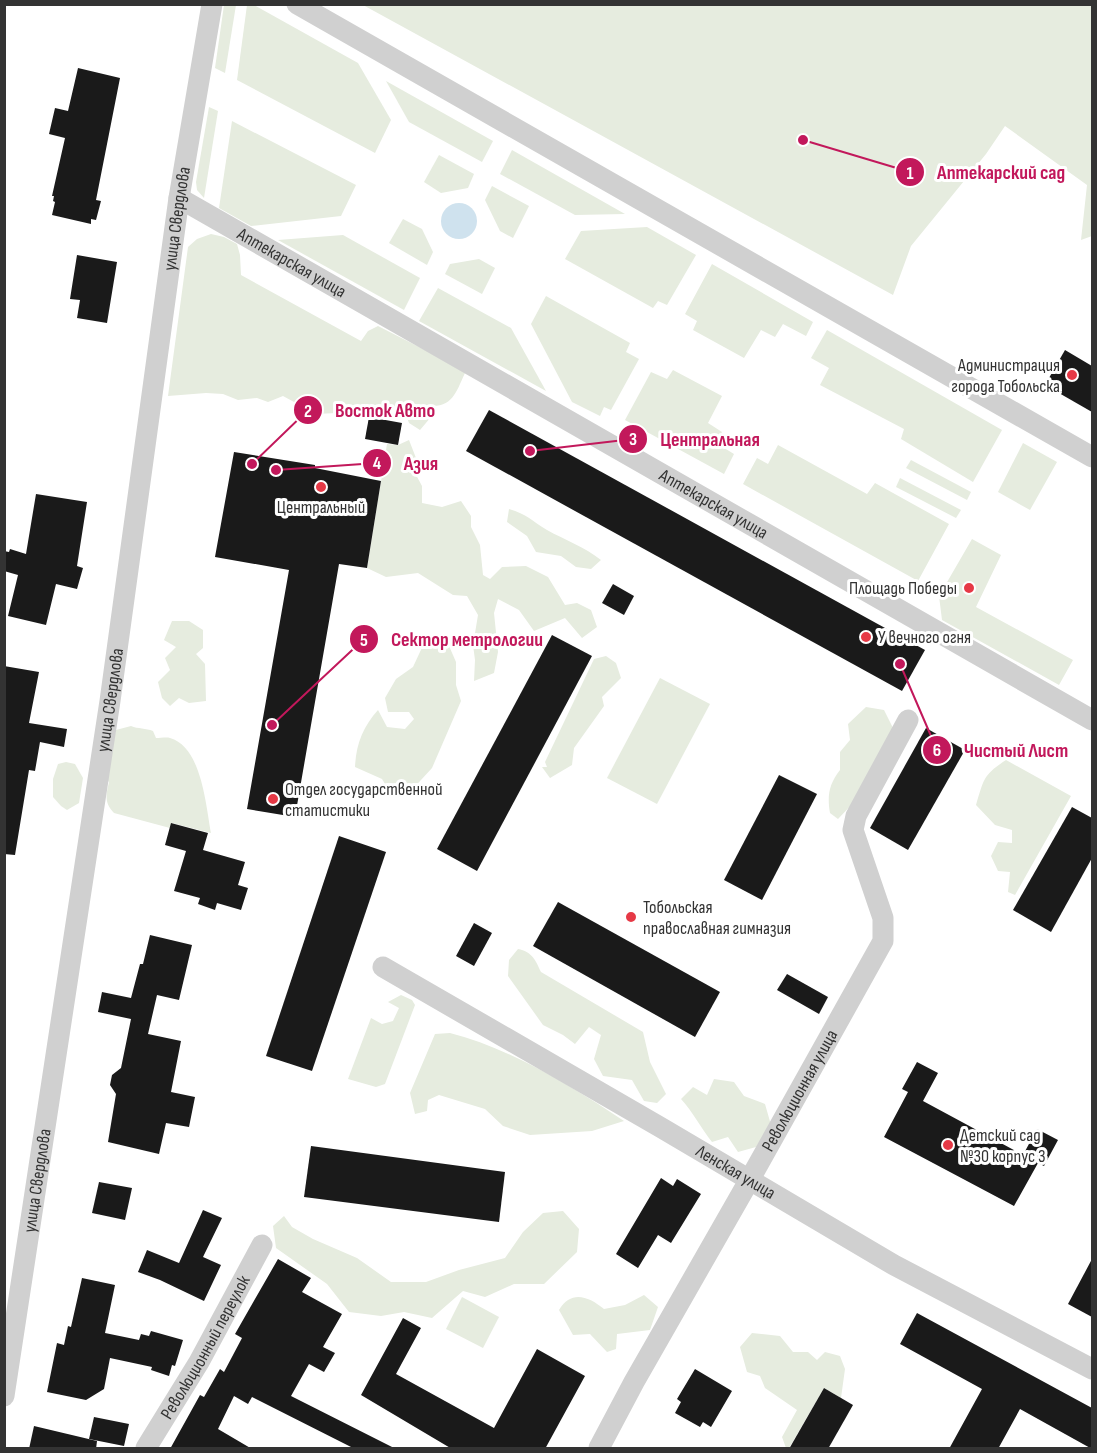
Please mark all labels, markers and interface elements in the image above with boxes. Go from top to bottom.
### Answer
callout: Аптекарский сад [895,153,1077,191]
text: Аптекарский сад [936,161,1065,185]
text: 1 [906,163,914,184]
street label: улица Свердлова [159,165,195,272]
street label: Аптекарская улица [233,223,350,302]
place label: Администрация города Тобольска [951,355,1060,397]
marker: Администрация города Тобольска [1065,368,1079,382]
callout: Восток Авто [293,391,447,429]
text: Восток Авто [335,399,435,423]
text: 2 [304,401,312,422]
callout: Центральная [618,420,771,458]
text: Центральная [660,428,760,452]
text: 3 [629,429,637,450]
callout: Азия [362,444,450,482]
text: Азия [403,452,438,476]
text: 4 [373,453,382,474]
street label: Аптекарская улица [655,464,772,543]
marker: Центральный [314,480,328,494]
place label: Центральный [277,497,365,518]
place label: Площадь Победы [849,578,957,599]
marker: Площадь Победы [962,581,976,595]
callout: Сектор метрологии [349,620,555,658]
place label: У вечного огня [878,627,971,648]
text: Сектор метрологии [391,628,543,652]
text: 5 [360,630,368,651]
marker: У вечного огня [859,630,873,644]
street label: улица Свердлова [92,647,128,753]
callout: Чистый Лист [922,731,1080,769]
text: Чистый Лист [964,739,1068,763]
text: 6 [933,740,941,761]
place label: Отдел государственной статистики [285,779,443,821]
marker: Отдел государственной статистики [266,792,280,806]
place label: Тобольская православная гимназия [643,897,791,939]
marker: Тобольская православная гимназия [624,910,638,924]
street label: Революционная улица [757,1026,842,1155]
place label: Детский сад №30 корпус 3 [960,1125,1046,1167]
street label: улица Свердлова [19,1127,55,1234]
marker: Детский сад №30 корпус 3 [941,1138,955,1152]
street label: Ленская улица [692,1140,779,1203]
street label: Революционный переулок [156,1272,254,1423]

